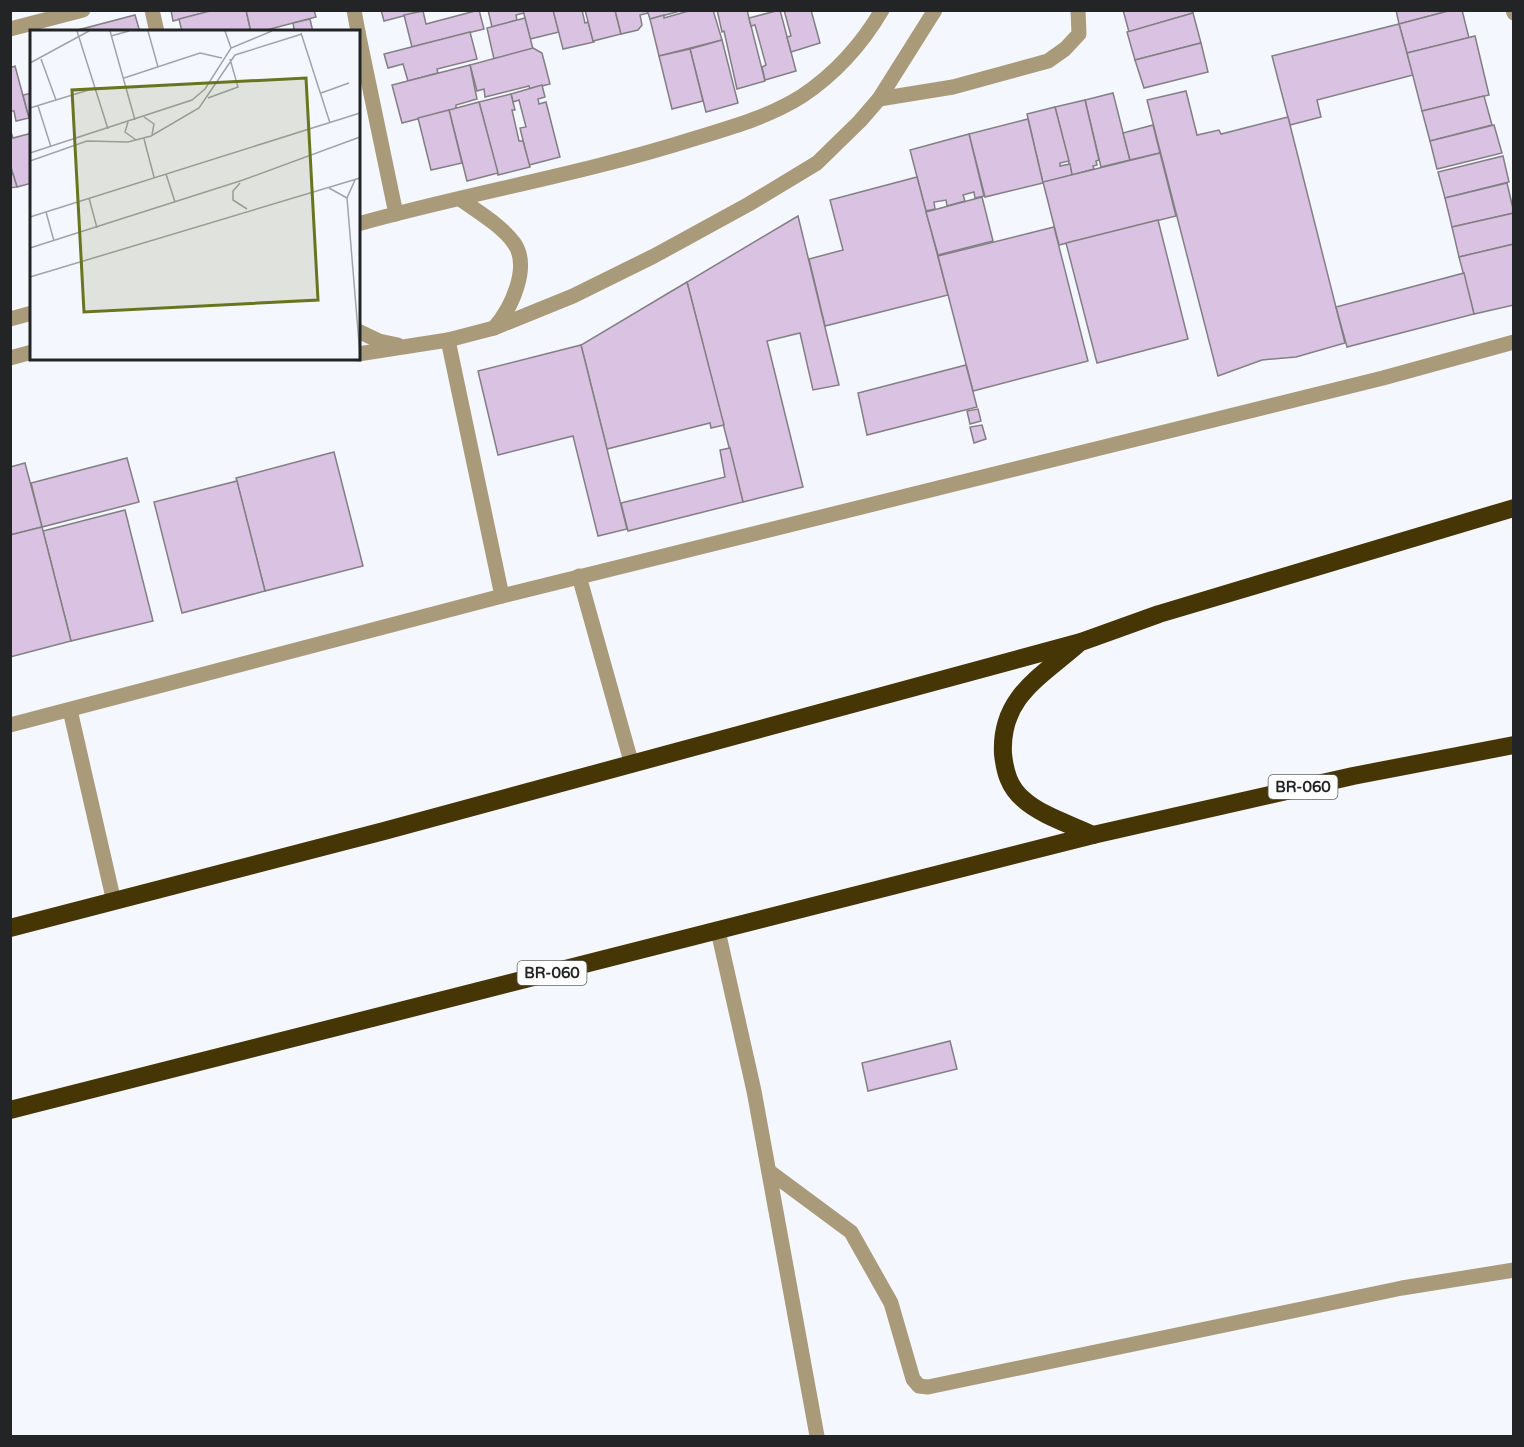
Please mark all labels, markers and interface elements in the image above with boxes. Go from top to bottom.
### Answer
inset map [30,30,360,360]
road number: BR-060 [1268,775,1338,799]
road number: BR-060 [518,961,586,985]

